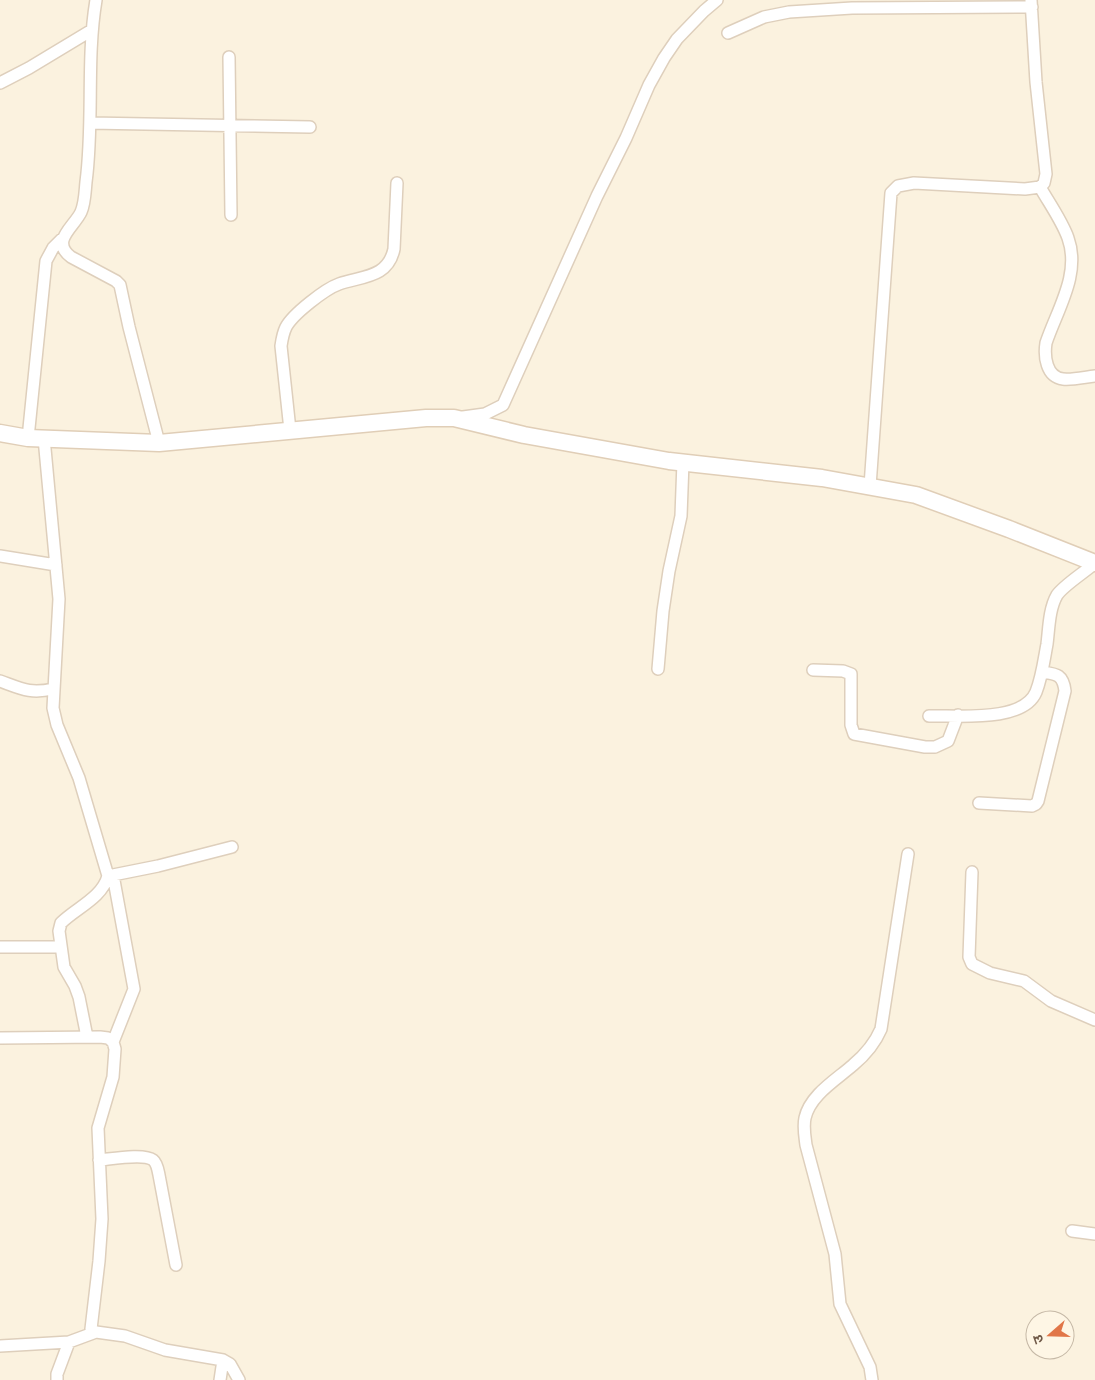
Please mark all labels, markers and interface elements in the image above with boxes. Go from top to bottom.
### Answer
north arrow [1025,1310,1075,1360]
text: उ [1028,1332,1047,1346]

